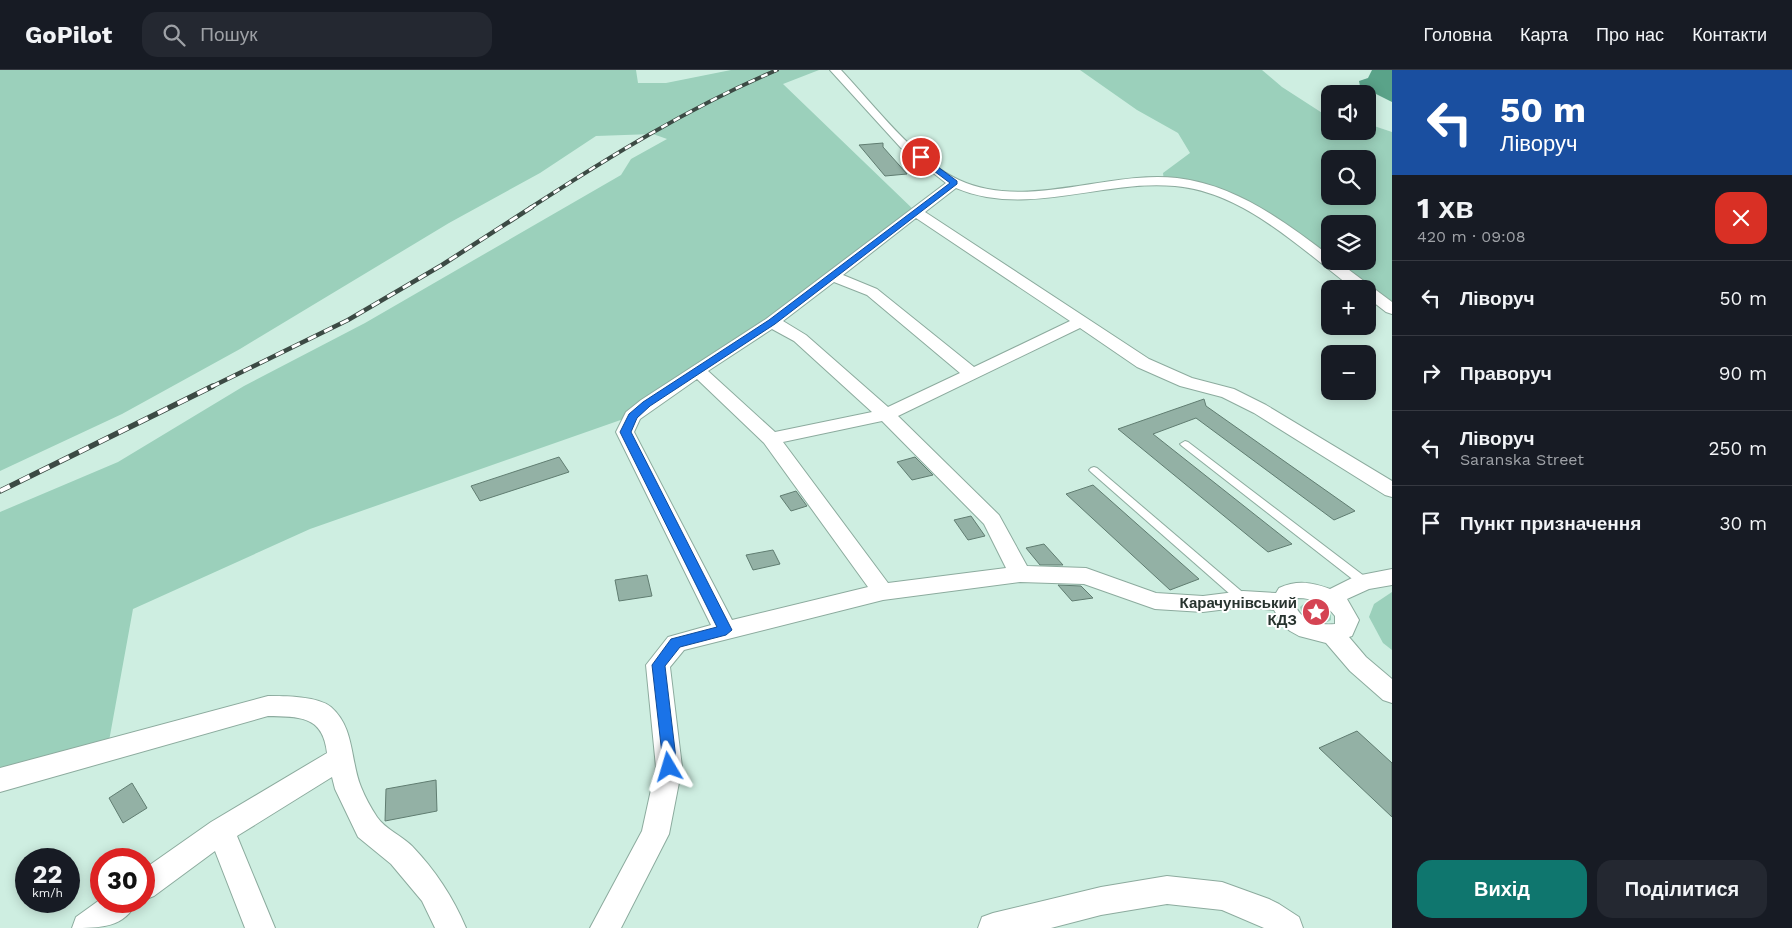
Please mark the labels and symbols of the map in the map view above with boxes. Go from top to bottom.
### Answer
pin [900,136,942,178]
place label: Карачунівський КДЗ [1180,594,1297,629]
place icon: Карачунівський КДЗ [1301,597,1331,627]
position arrow [642,740,694,792]
speed limit sign: 30 [90,848,155,913]

